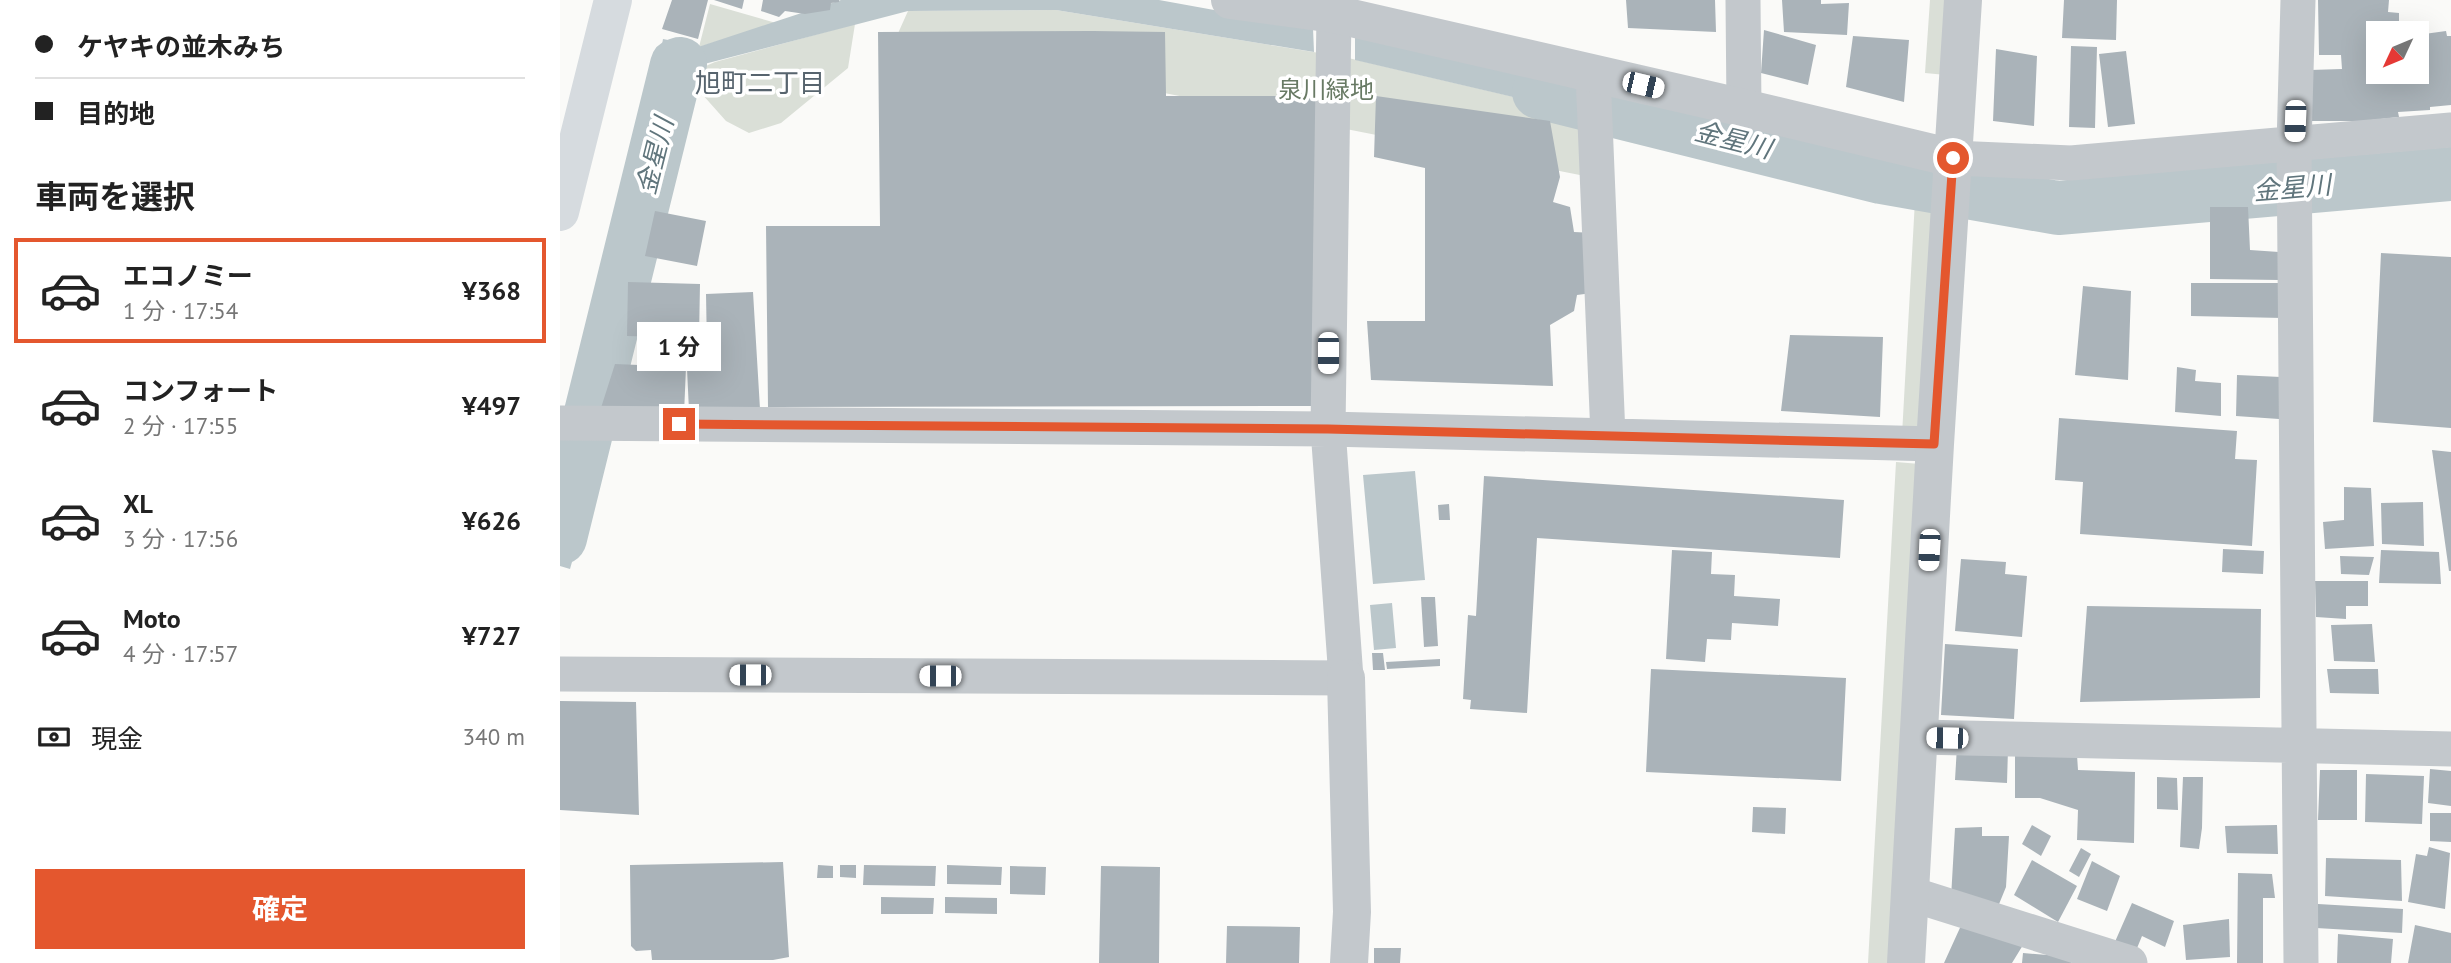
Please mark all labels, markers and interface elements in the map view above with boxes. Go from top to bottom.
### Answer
north arrow [2366,21,2429,84]
map controls [2366,21,2429,84]
text: ケヤキの並木みち [77,30,285,63]
district label: 旭町二丁目 [695,66,825,99]
car [1621,70,1666,100]
park label: 泉川緑地 [1278,74,1374,105]
text: 目的地 [77,97,155,130]
car [2284,100,2307,142]
water label: 金星川 [629,111,681,198]
water label: 金星川 [1691,114,1778,166]
route start [1937,142,1969,174]
water label: 金星川 [2252,167,2335,207]
text: 車両を選択 [35,175,195,217]
icon: car [39,259,102,322]
text: エコノミー [123,259,253,292]
text: ¥368 [462,274,521,307]
text: 1 分 · 17:54 [123,296,238,325]
callout: 1 分 [637,322,721,372]
text: 1 分 [658,332,700,361]
car [1318,332,1339,374]
icon: car [39,374,102,437]
text: コンフォート [123,374,278,407]
text: ¥497 [462,389,521,422]
route end [663,408,695,440]
text: 2 分 · 17:55 [123,411,238,440]
text: XL [123,487,153,520]
icon: car [39,489,102,552]
text: ¥626 [462,504,521,537]
text: 3 分 · 17:56 [123,524,238,553]
car [1918,528,1941,572]
text: Moto [123,602,181,635]
icon: car [39,604,102,667]
text: ¥727 [462,619,521,652]
text: 4 分 · 17:57 [123,639,238,668]
car [730,665,772,686]
car [920,666,962,687]
icon: cash [35,718,73,756]
text: 現金 [91,722,143,755]
text: 340 m [463,722,525,751]
car [1926,727,1969,749]
button: 確定 [35,869,525,949]

